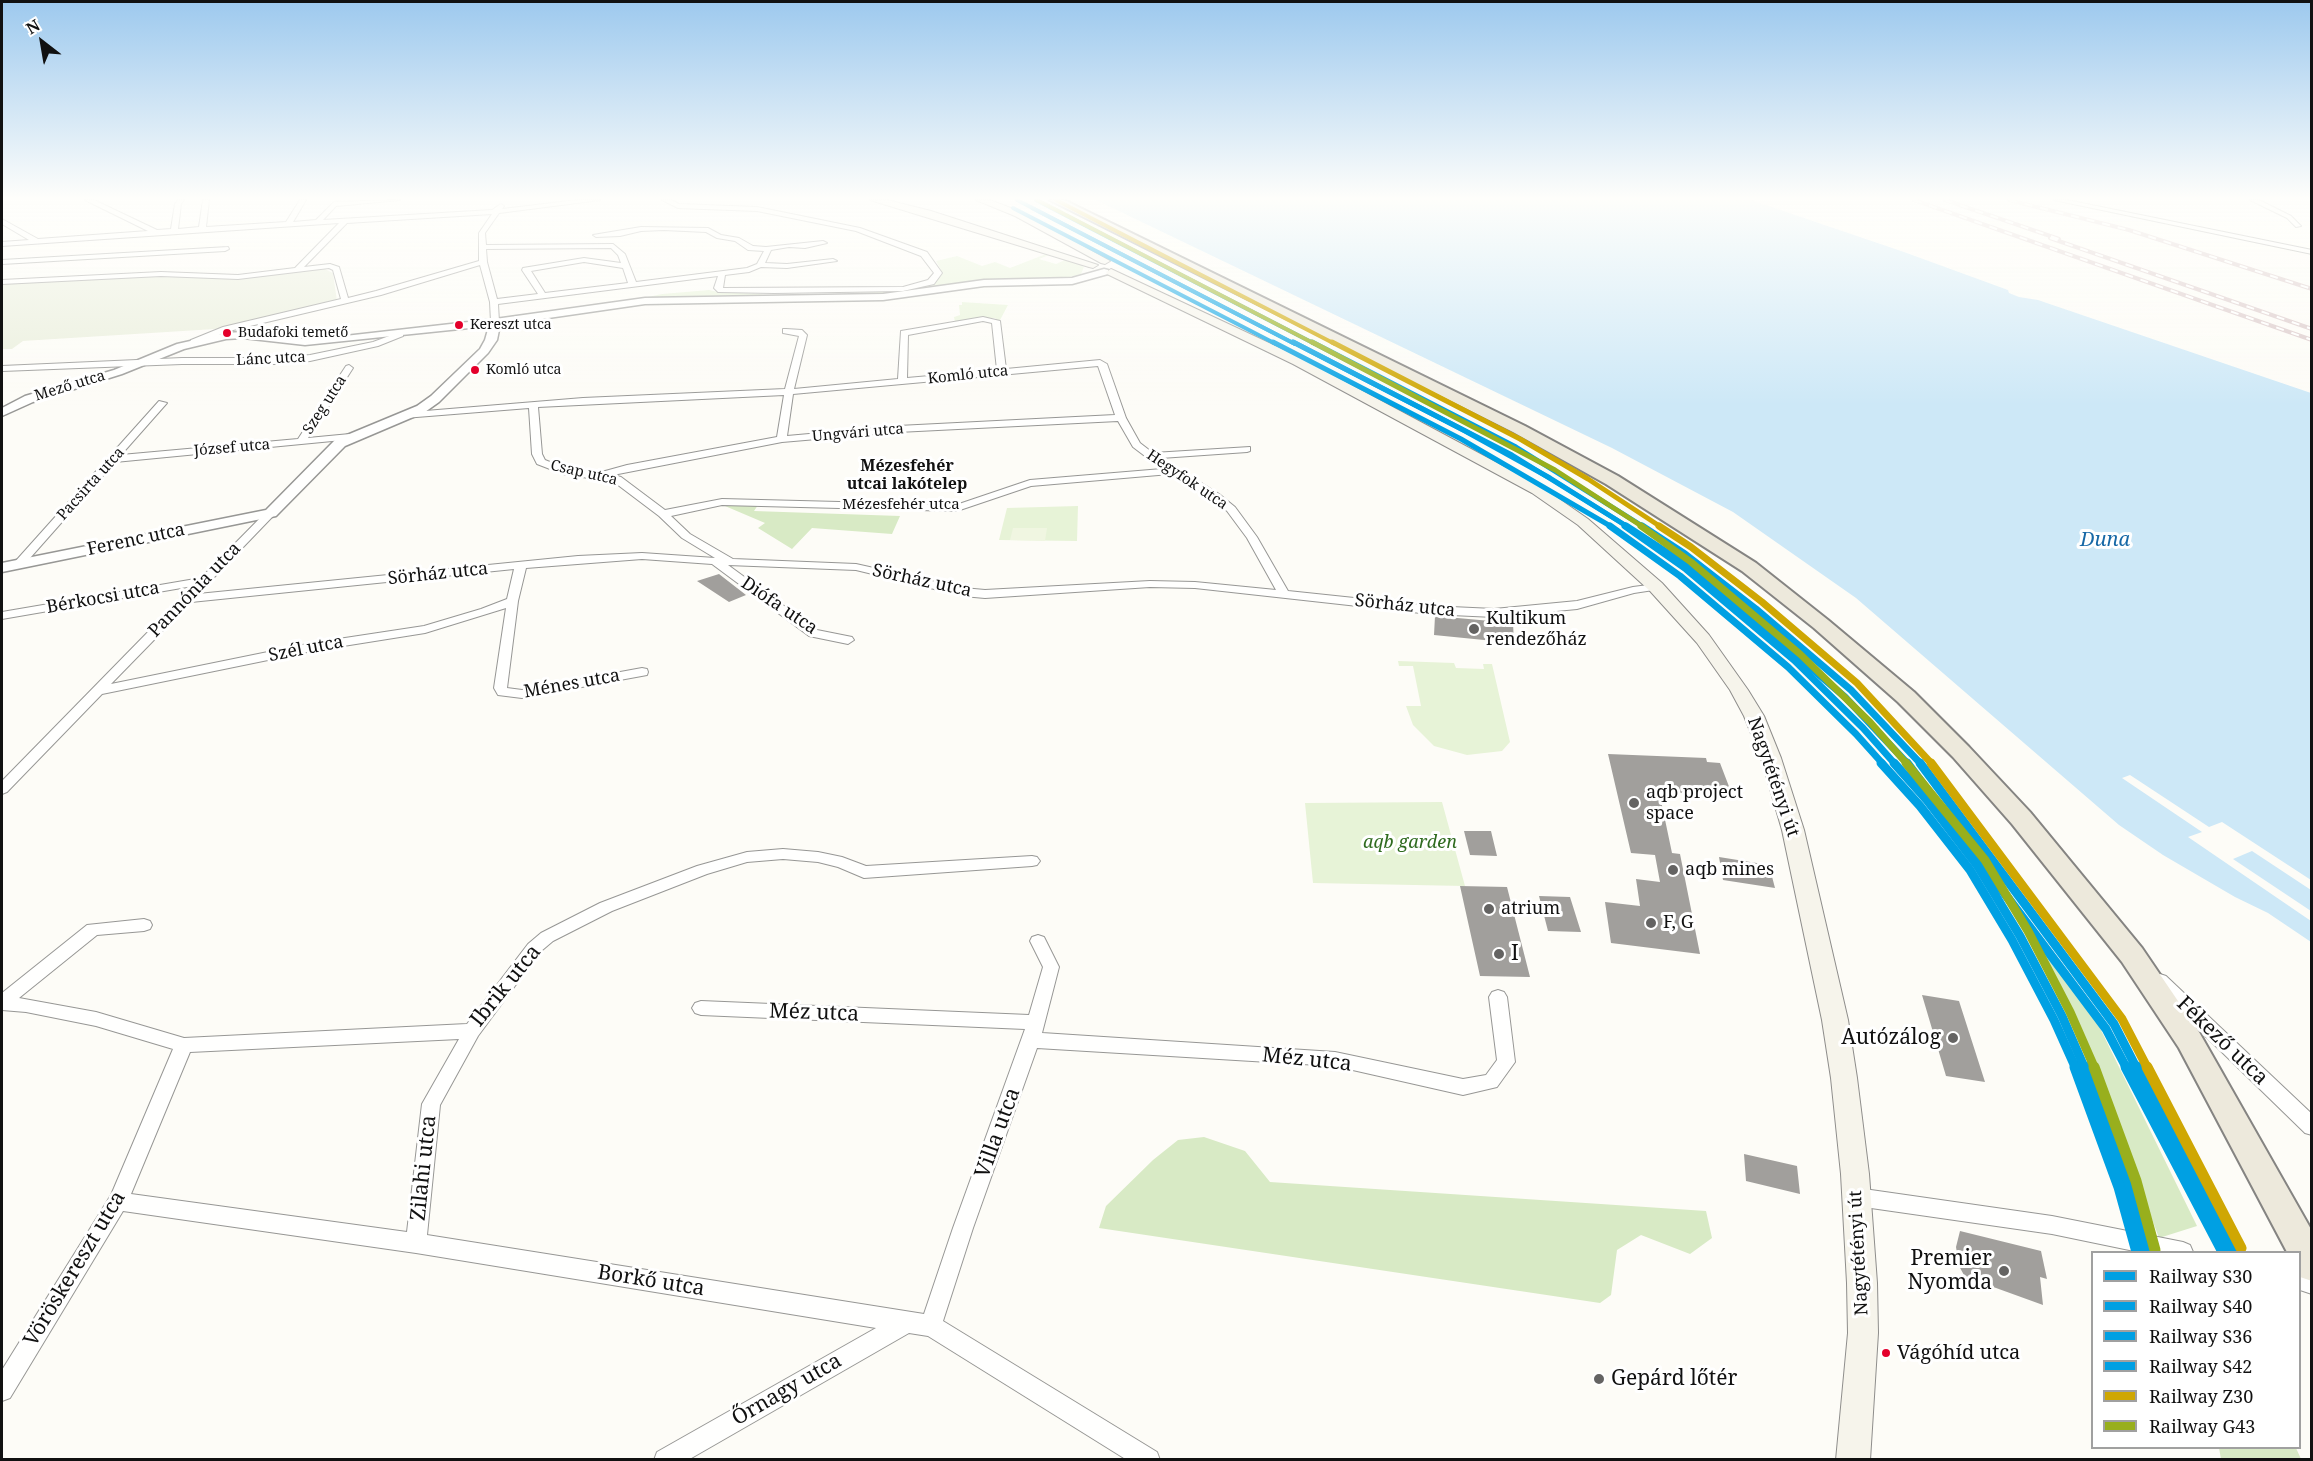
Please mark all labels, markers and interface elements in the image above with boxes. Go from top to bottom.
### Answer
north arrow [12,12,72,72]
text: N [22,14,44,39]
place label: Kereszt utca [470,317,552,333]
marker: Kereszt utca [453,319,465,331]
place label: Budafoki temető [238,325,348,341]
marker: Budafoki temető [221,327,233,339]
street label: Lánc utca [236,348,306,370]
place label: Komló utca [486,362,561,378]
street label: Komló utca [927,362,1009,388]
marker: Komló utca [469,364,481,376]
street label: Mező utca [32,367,108,405]
street label: Szeg utca [299,372,351,438]
street label: Ungvári utca [811,420,905,446]
street label: József utca [193,436,271,460]
street label: Pacsirta utca [54,444,128,524]
street label: Hegyfok utca [1143,446,1231,514]
district label: Mézesfehér utcai lakótelep [847,456,967,494]
street label: Csap utca [549,457,619,489]
street label: Mézesfehér utca [842,496,960,514]
street label: Ferenc utca [85,519,187,561]
water label: Duna [2080,528,2130,552]
street label: Pannónia utca [144,538,246,642]
street label: Sörház utca [387,558,489,590]
street label: Sörház utca [870,560,974,602]
street label: Diófa utca [737,573,821,639]
street label: Bérkocsi utca [45,577,161,619]
street label: Sörház utca [1354,590,1456,622]
place label: Kultikum rendezőház [1486,608,1587,650]
marker: Kultikum rendezőház [1467,622,1481,636]
street label: Szél utca [267,631,345,667]
street label: Ménes utca [522,665,622,703]
street label: Nagytétényi út [1742,714,1804,840]
place label: aqb project space [1646,782,1743,824]
marker: aqb project space [1627,796,1641,810]
park label: aqb garden [1363,832,1457,854]
place label: aqb mines [1685,859,1774,881]
marker: aqb mines [1666,863,1680,877]
place label: atrium [1501,898,1560,920]
marker: atrium [1482,902,1496,916]
place label: F, G [1663,912,1693,934]
marker: F, G [1644,916,1658,930]
street label: Ibrik utca [465,940,547,1032]
place label: I [1511,941,1519,967]
marker: I [1492,947,1506,961]
street label: Fékező utca [2171,991,2273,1091]
street label: Méz utca [769,999,859,1027]
place label: Autózálog [1841,1025,1941,1051]
marker: Autózálog [1946,1031,1960,1045]
street label: Méz utca [1261,1043,1353,1077]
street label: Villa utca [970,1084,1026,1182]
street label: Zilahi utca [406,1114,442,1222]
street label: Vöröskereszt utca [19,1187,131,1351]
street label: Nagytétényi út [1845,1190,1873,1316]
place label: Premier Nyomda [1907,1246,1992,1296]
legend [2091,1251,2301,1449]
street label: Borkő utca [596,1260,706,1302]
marker: Premier Nyomda [1997,1264,2011,1278]
text: Railway S30 [2149,1264,2252,1288]
text: Railway S40 [2149,1294,2252,1318]
text: Railway S36 [2149,1324,2252,1348]
place label: Vágóhíd utca [1897,1341,2020,1365]
marker: Vágóhíd utca [1880,1347,1892,1359]
street label: Őrnagy utca [728,1349,846,1431]
text: Railway S42 [2149,1354,2252,1378]
place label: Gepárd lőtér [1611,1366,1737,1392]
marker: Gepárd lőtér [1592,1372,1606,1386]
text: Railway Z30 [2149,1384,2253,1408]
text: Railway G43 [2149,1414,2255,1438]

